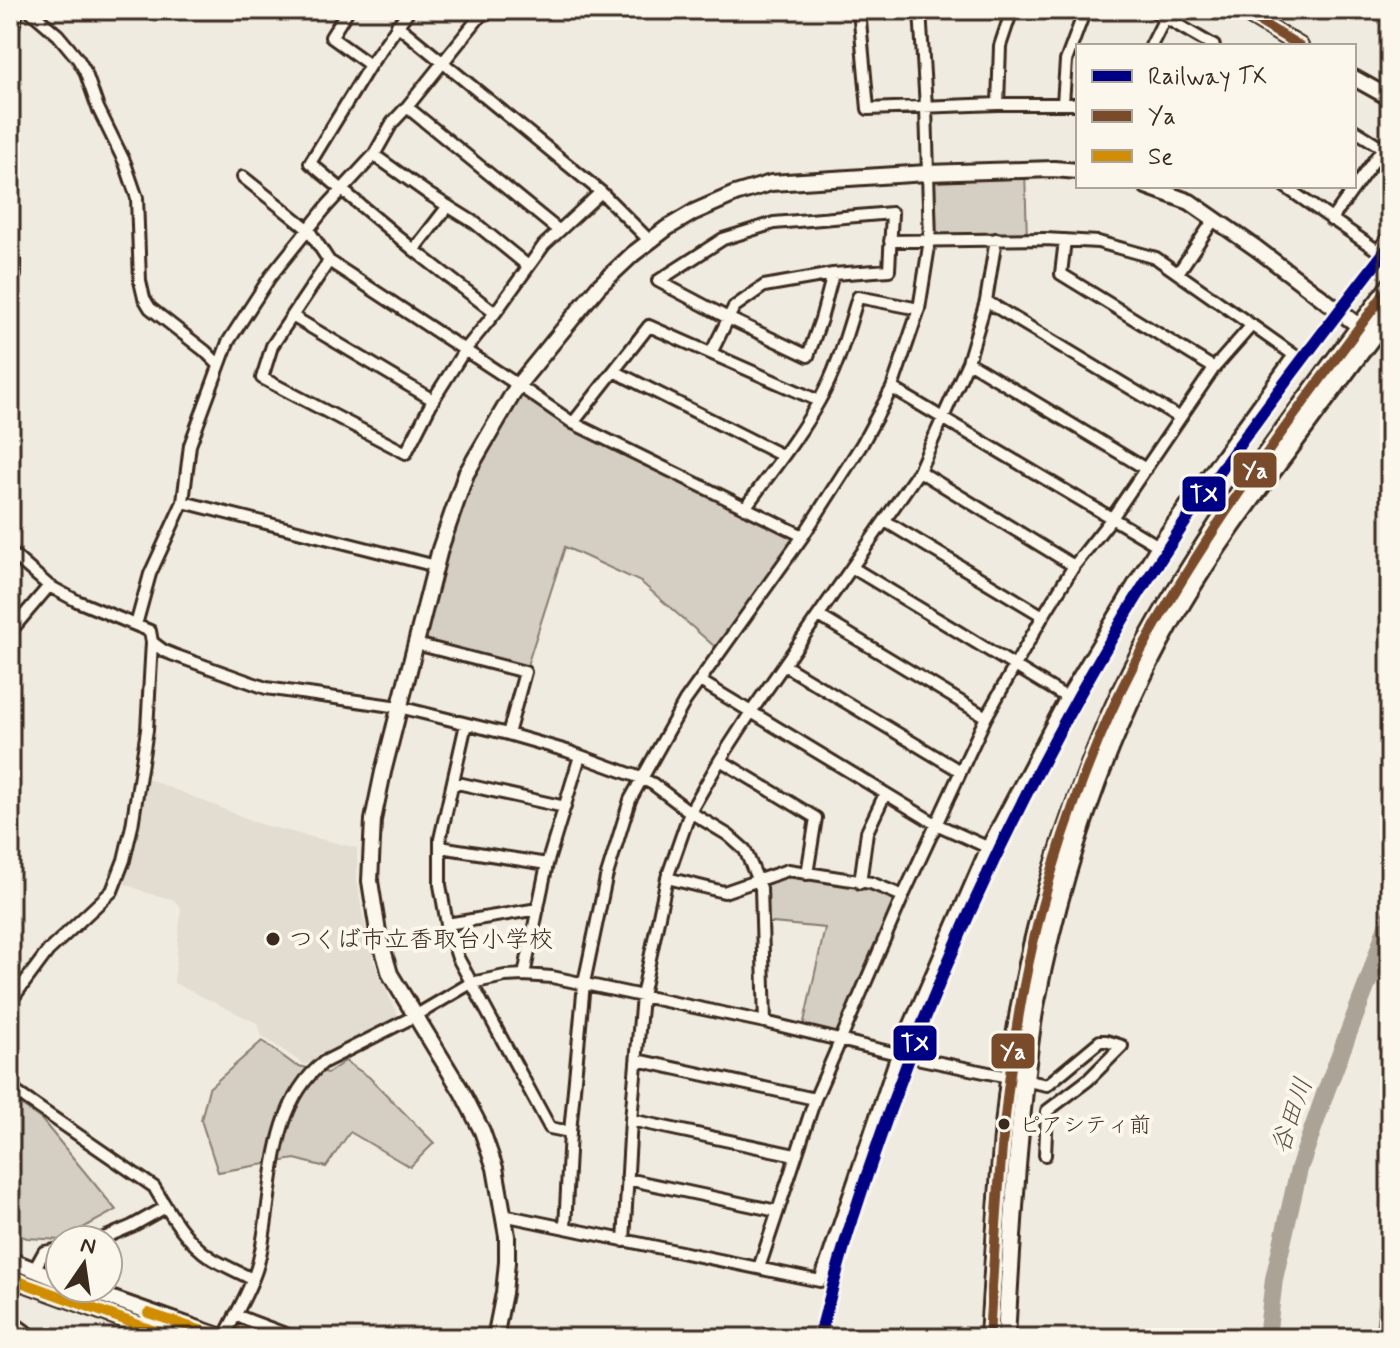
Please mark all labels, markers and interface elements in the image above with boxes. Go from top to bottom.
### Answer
legend [1076,44,1356,188]
text: Railway TX [1148,62,1267,93]
text: Ya [1148,102,1176,133]
text: Se [1148,142,1173,173]
line badge: Ya [1232,451,1278,489]
text: Ya [1242,458,1268,486]
line badge: TX [1181,475,1227,513]
text: TX [1190,482,1218,510]
place label: つくば市立香取台小学校 [289,925,553,956]
marker: つくば市立香取台小学校 [264,930,282,948]
line badge: TX [892,1024,938,1062]
text: TX [901,1031,929,1059]
line badge: Ya [990,1032,1036,1070]
text: Ya [1000,1039,1026,1067]
water label: 谷田川 [1264,1073,1322,1158]
place label: ピアシティ前 [1019,1112,1151,1140]
marker: ピアシティ前 [996,1116,1012,1132]
north arrow [44,1224,124,1304]
text: N [78,1231,98,1262]

